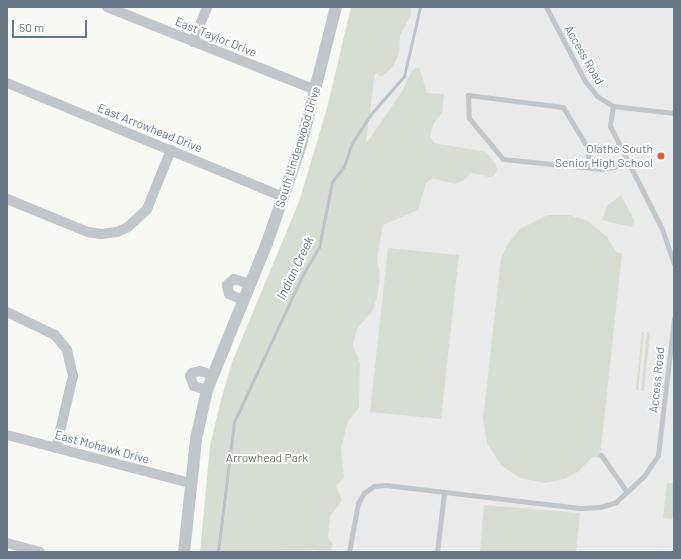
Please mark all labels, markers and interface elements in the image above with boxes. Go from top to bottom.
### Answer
scale bar [14,12,89,38]
street label: East Taylor Drive [173,14,259,60]
text: 50 m [19,20,44,34]
street label: Access Road [561,23,607,87]
street label: South Lindenwood Drive [273,85,323,209]
street label: East Arrowhead Drive [96,100,204,156]
place label: Olathe South Senior High School [555,142,653,170]
marker: Olathe South Senior High School [656,151,666,161]
water label: Indian Creek [273,234,317,302]
street label: Access Road [646,346,668,414]
street label: East Mohawk Drive [53,427,151,467]
park label: Arrowhead Park [226,451,308,465]

